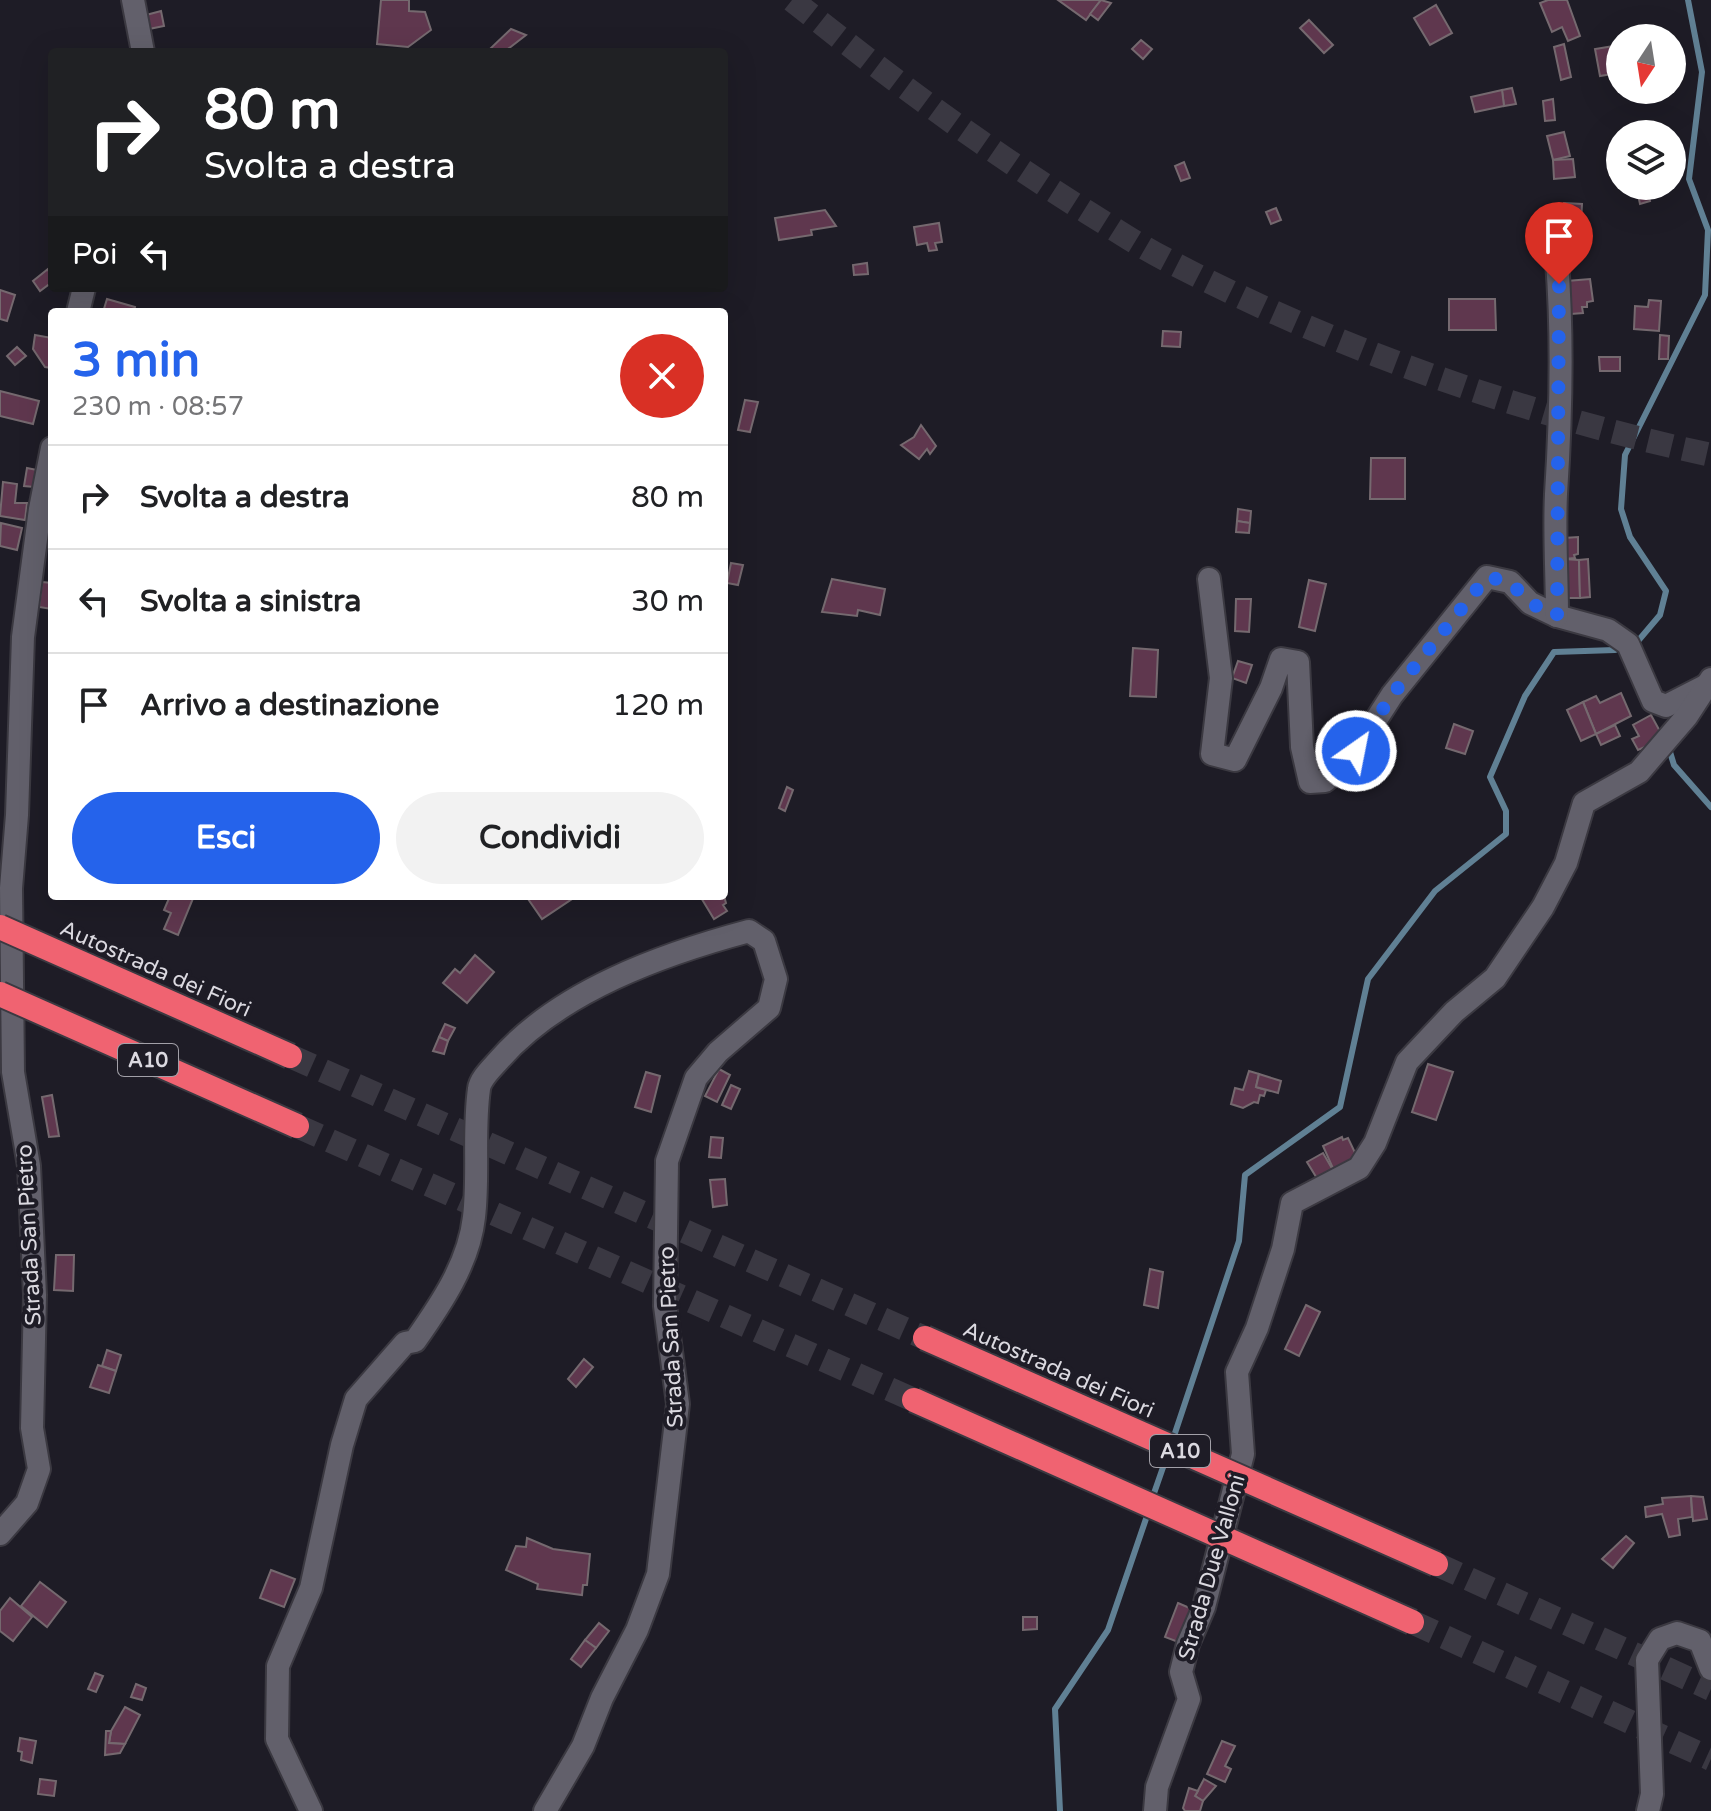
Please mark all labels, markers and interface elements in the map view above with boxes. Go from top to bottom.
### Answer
north arrow [1606,24,1686,104]
map controls [1606,24,1686,200]
text: 80 m [204,77,340,144]
icon: right [72,80,176,184]
button: layers [1606,120,1686,200]
text: Svolta a destra [204,145,456,188]
pin [1525,202,1593,284]
icon: arrive [1537,214,1581,258]
icon: left [133,232,177,276]
text: Poi [72,236,117,273]
text: 3 min [72,332,200,390]
button: close [620,334,704,418]
text: 230 m · 08:57 [72,391,244,422]
icon: right [72,475,116,519]
text: Svolta a destra [140,479,350,516]
text: 80 m [631,479,704,516]
icon: left [72,579,116,623]
text: Svolta a sinistra [140,583,361,620]
text: 30 m [631,583,704,620]
icon: arrive [72,683,116,727]
text: Arrivo a destinazione [140,687,439,724]
text: 120 m [612,687,704,724]
position arrow [1314,709,1398,793]
button: Esci [72,792,380,884]
button: Condividi [396,792,704,884]
street label: Autostrada dei Fiori [56,915,255,1023]
road number: A10 [118,1044,178,1076]
street label: Strada San Pietro [11,1144,47,1326]
street label: Strada San Pietro [653,1246,689,1428]
street label: Autostrada dei Fiori [959,1316,1158,1424]
road number: A10 [1150,1435,1210,1467]
street label: Strada Due Valloni [1173,1472,1251,1663]

